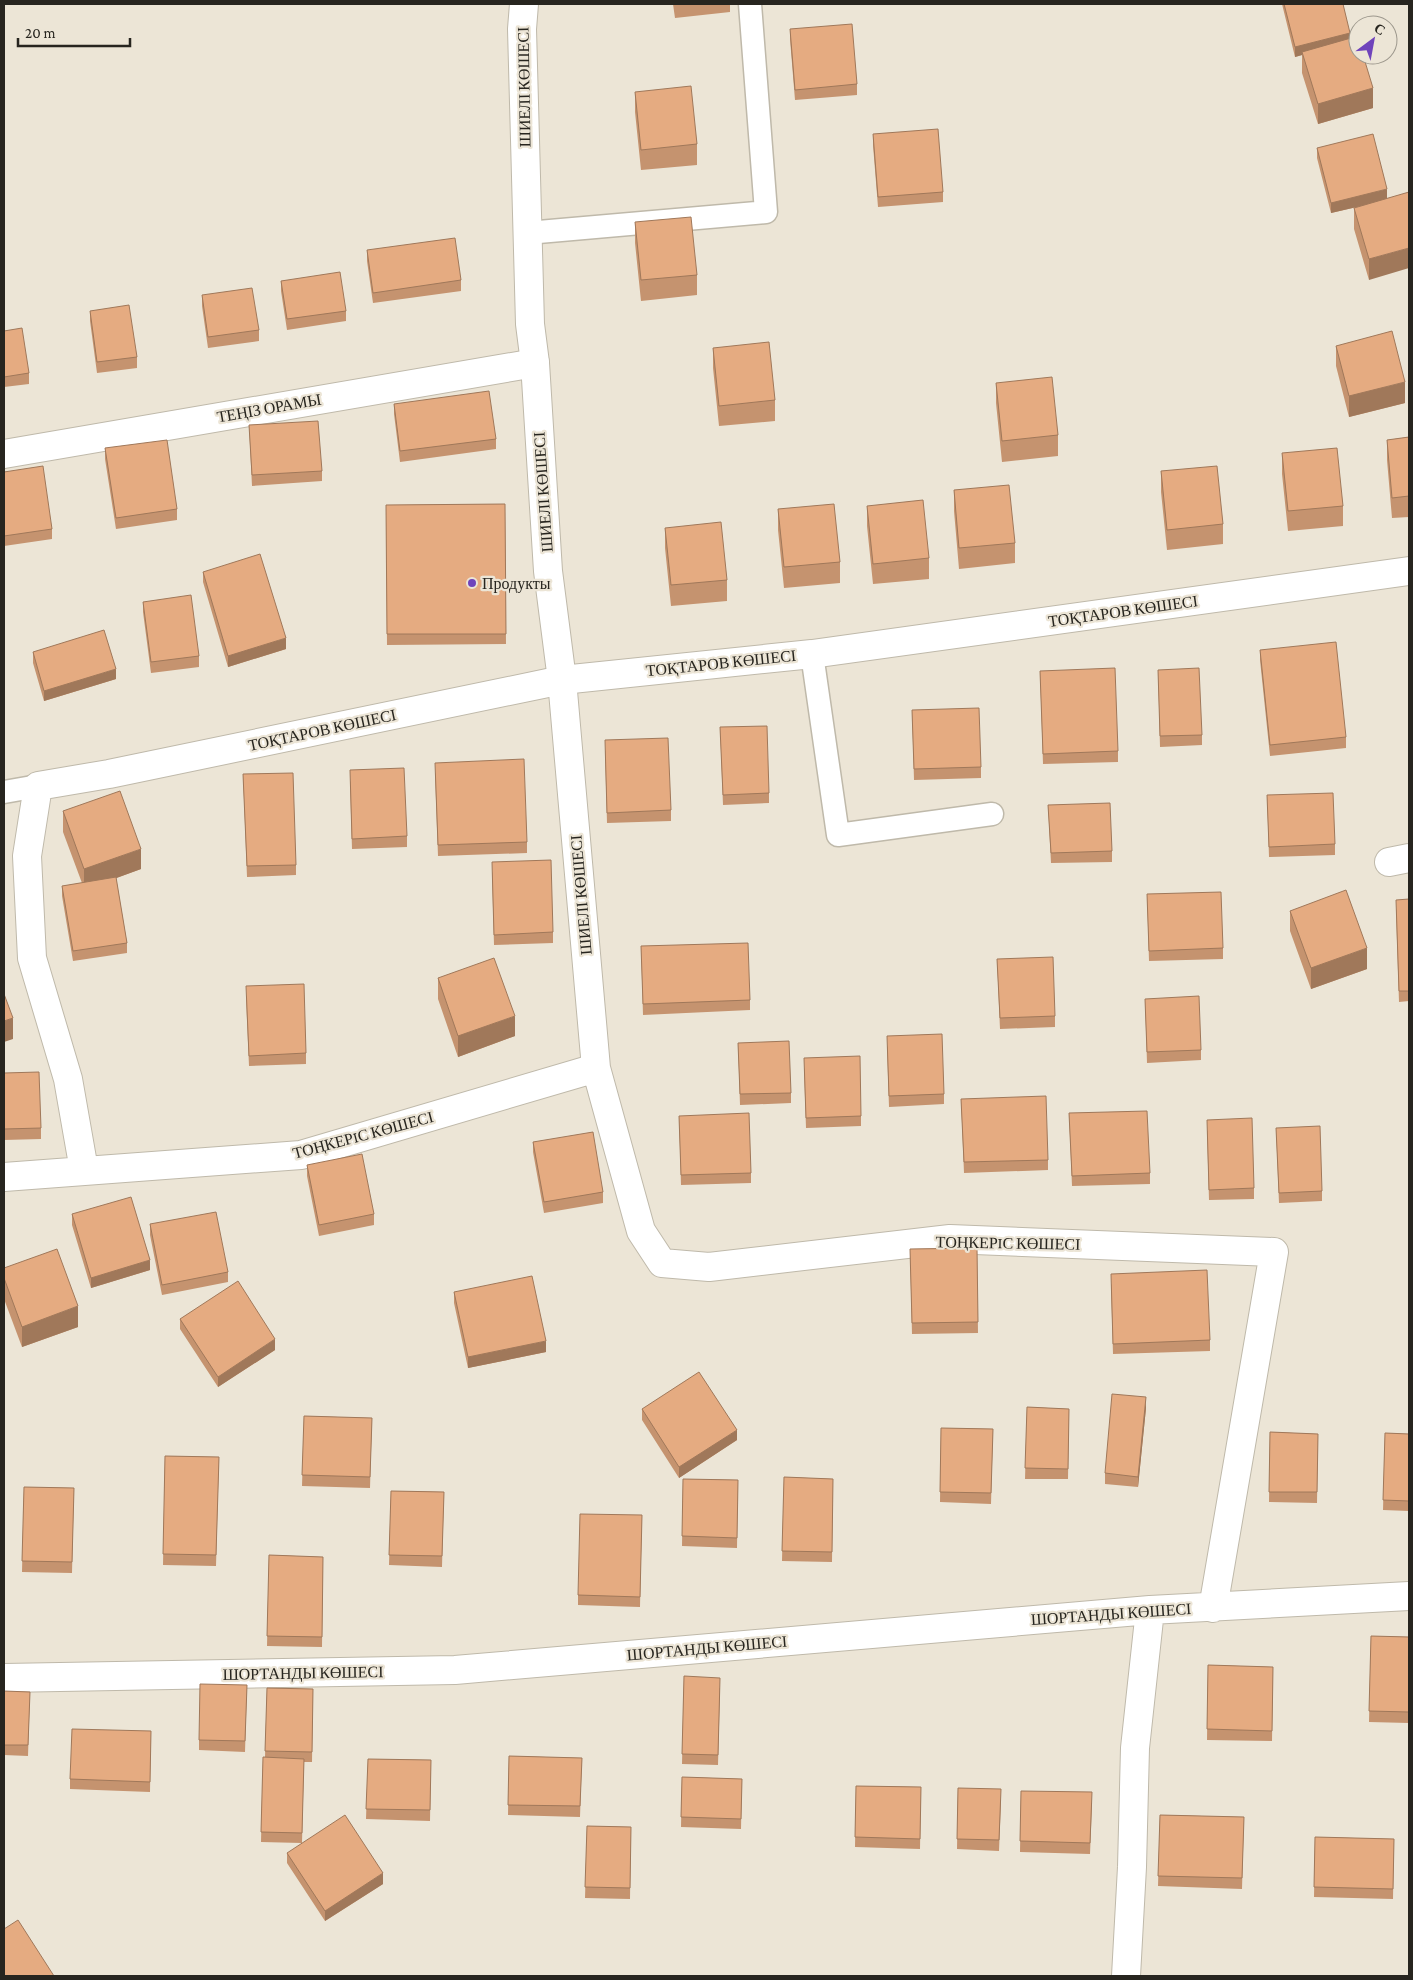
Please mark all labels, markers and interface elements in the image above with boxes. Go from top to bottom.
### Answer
scale bar [18,15,130,47]
north arrow [1348,15,1398,65]
text: С [1371,20,1388,38]
text: 20 m [25,25,56,41]
street label: ШИЕЛІ КӨШЕСІ [514,27,534,147]
street label: ТЕҢІЗ ОРАМЫ [216,390,323,427]
street label: ШИЕЛІ КӨШЕСІ [530,431,556,553]
place label: Продукты [482,575,551,593]
marker: Продукты [466,577,478,589]
street label: ТОҚТАРОВ КӨШЕСІ [1047,592,1199,631]
street label: ТОҚТАРОВ КӨШЕСІ [645,647,797,680]
street label: ТОҚТАРОВ КӨШЕСІ [246,706,398,755]
street label: ШИЕЛІ КӨШЕСІ [567,834,595,956]
street label: ТОҢКЕРIС КӨШЕСІ [291,1108,435,1163]
street label: ТОҢКЕРIС КӨШЕСІ [936,1233,1080,1254]
street label: ШОРТАНДЫ КӨШЕСІ [1030,1600,1192,1629]
street label: ШОРТАНДЫ КӨШЕСІ [626,1633,788,1664]
street label: ШОРТАНДЫ КӨШЕСІ [222,1663,384,1684]

